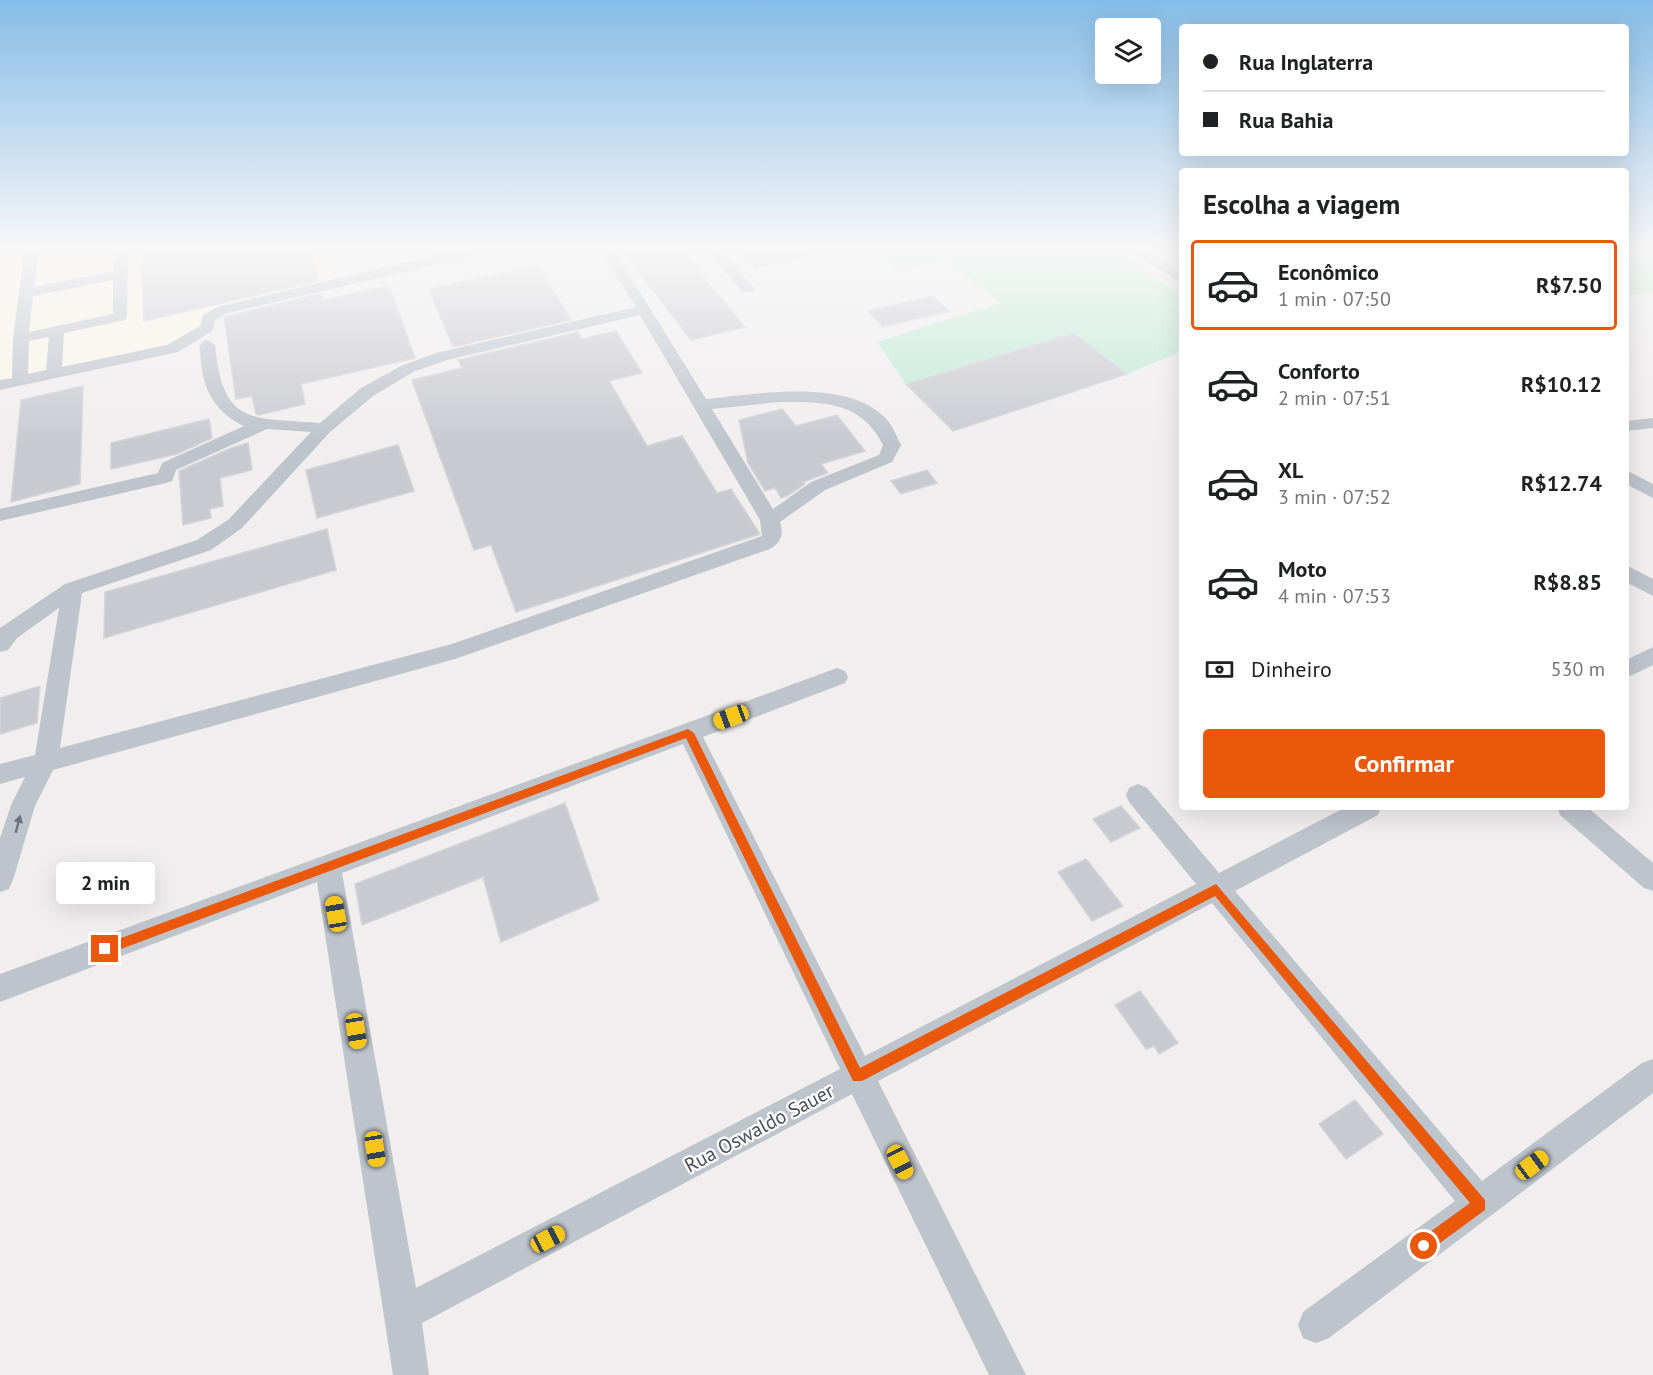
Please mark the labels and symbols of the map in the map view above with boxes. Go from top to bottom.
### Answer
car [711,702,751,732]
one-way arrow [13,815,23,834]
callout: 2 min [56,862,154,904]
car [324,895,348,933]
route end [91,935,118,962]
car [344,1012,368,1050]
street label: Rua Oswaldo Sauer [680,1078,838,1178]
car [363,1130,387,1168]
car [884,1142,916,1182]
car [1512,1147,1552,1183]
car [528,1223,568,1255]
route start [1410,1232,1437,1259]

